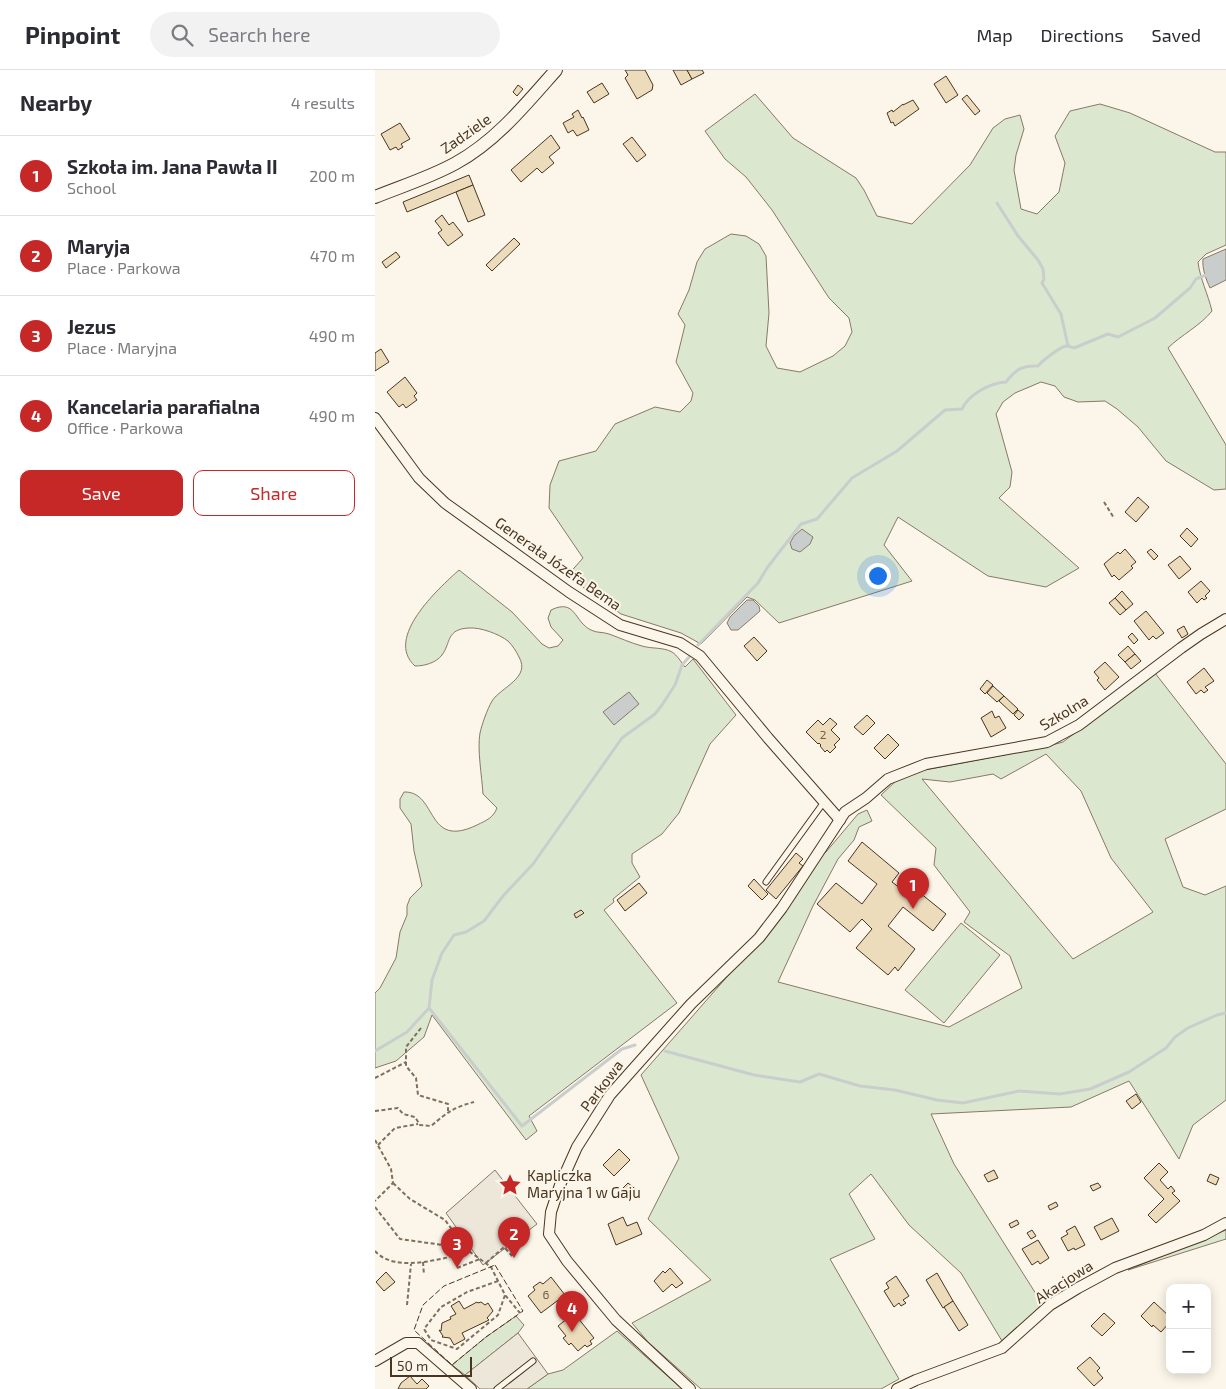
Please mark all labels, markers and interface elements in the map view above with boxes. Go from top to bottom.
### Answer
search box [150,12,500,57]
text: Pinpoint [25,20,120,49]
icon: search [168,21,196,49]
text: Search here [208,23,310,46]
text: Map [976,24,1013,46]
text: Directions [1041,24,1124,46]
text: Saved [1152,24,1201,46]
text: Nearby [20,90,92,115]
text: 4 results [291,93,355,112]
street label: Zadziele [437,109,494,157]
text: Szkoła im. Jana Pawła II [67,155,277,178]
text: 1 [33,166,39,185]
text: 200 m [309,166,355,185]
text: School [67,178,116,197]
text: Maryja [67,235,130,258]
text: 2 [31,246,41,265]
text: 470 m [310,246,355,265]
text: Place · Parkowa [67,258,181,277]
text: Jezus [67,315,116,338]
text: 3 [31,326,41,345]
text: 490 m [309,326,355,345]
text: Place · Maryjna [67,338,177,357]
text: Kancelaria parafialna [67,395,260,418]
text: 4 [31,406,41,425]
text: 490 m [309,406,355,425]
text: Office · Parkowa [67,418,183,437]
button: Save [20,470,183,516]
button: Share [193,470,355,516]
street label: Generała Józefa Bema [492,513,625,614]
your location [865,563,891,589]
street label: Szkolna [1036,691,1091,734]
house number: 2 [820,727,827,741]
pin: 1 [897,868,929,909]
street label: Parkowa [576,1056,626,1115]
place label: Kapliczka Maryjna 1 w Gaju [527,1166,641,1202]
place icon: Kapliczka Maryjna 1 w Gaju [497,1172,523,1198]
pin: 2 [498,1217,530,1258]
pin: 3 [441,1227,473,1268]
street label: Akacjowa [1031,1256,1096,1307]
map controls [1166,1284,1211,1374]
button: + [1166,1284,1211,1329]
house number: 6 [543,1287,550,1301]
pin: 4 [556,1291,588,1332]
button: − [1166,1329,1211,1374]
scale bar [390,1354,473,1377]
text: 50 m [397,1357,428,1374]

